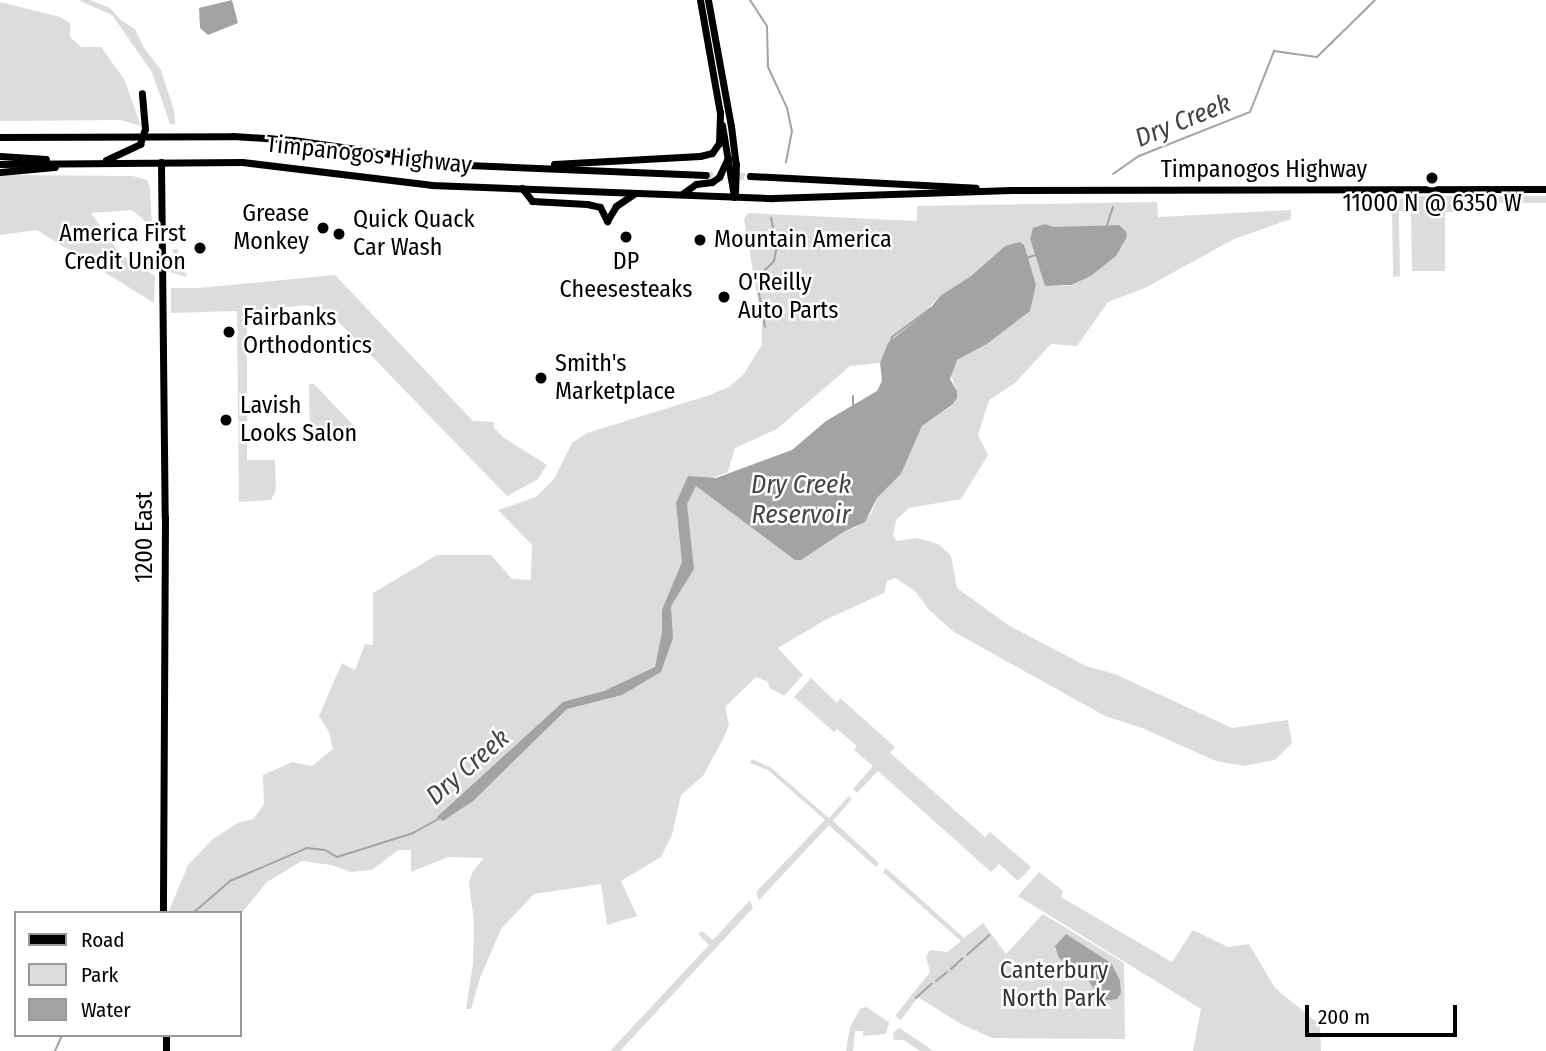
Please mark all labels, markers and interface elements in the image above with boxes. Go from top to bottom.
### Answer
water label: Dry Creek [1131,88,1235,154]
street label: Timpanogos Highway [265,130,473,180]
street label: Timpanogos Highway [1161,156,1367,184]
marker: 11000 N @ 6350 W [1424,170,1440,186]
place label: 11000 N @ 6350 W [1342,190,1522,218]
place label: Grease Monkey [233,200,309,256]
place label: Quick Quack Car Wash [353,206,475,262]
place label: America First Credit Union [59,220,186,276]
marker: Grease Monkey [315,220,331,236]
marker: Quick Quack Car Wash [331,226,347,242]
place label: Mountain America [714,226,892,254]
marker: DP Cheesesteaks [618,229,634,245]
marker: Mountain America [692,232,708,248]
marker: America First Credit Union [192,240,208,256]
place label: DP Cheesesteaks [560,248,692,304]
place label: O'Reilly Auto Parts [738,269,838,325]
marker: O'Reilly Auto Parts [716,289,732,305]
place label: Fairbanks Orthodontics [243,304,372,360]
marker: Fairbanks Orthodontics [221,324,237,340]
place label: Smith's Marketplace [555,350,675,406]
marker: Smith's Marketplace [533,370,549,386]
place label: Lavish Looks Salon [240,392,357,448]
marker: Lavish Looks Salon [218,412,234,428]
water label: Dry Creek Reservoir [751,469,851,530]
street label: 1200 East [131,491,159,583]
water label: Dry Creek [420,722,516,812]
legend [14,911,242,1037]
text: Road [81,927,125,953]
park label: Canterbury North Park [1000,957,1108,1013]
text: Park [81,962,118,988]
scale bar [1308,992,1460,1036]
text: Water [81,997,131,1023]
text: 200 m [1318,1004,1370,1030]

